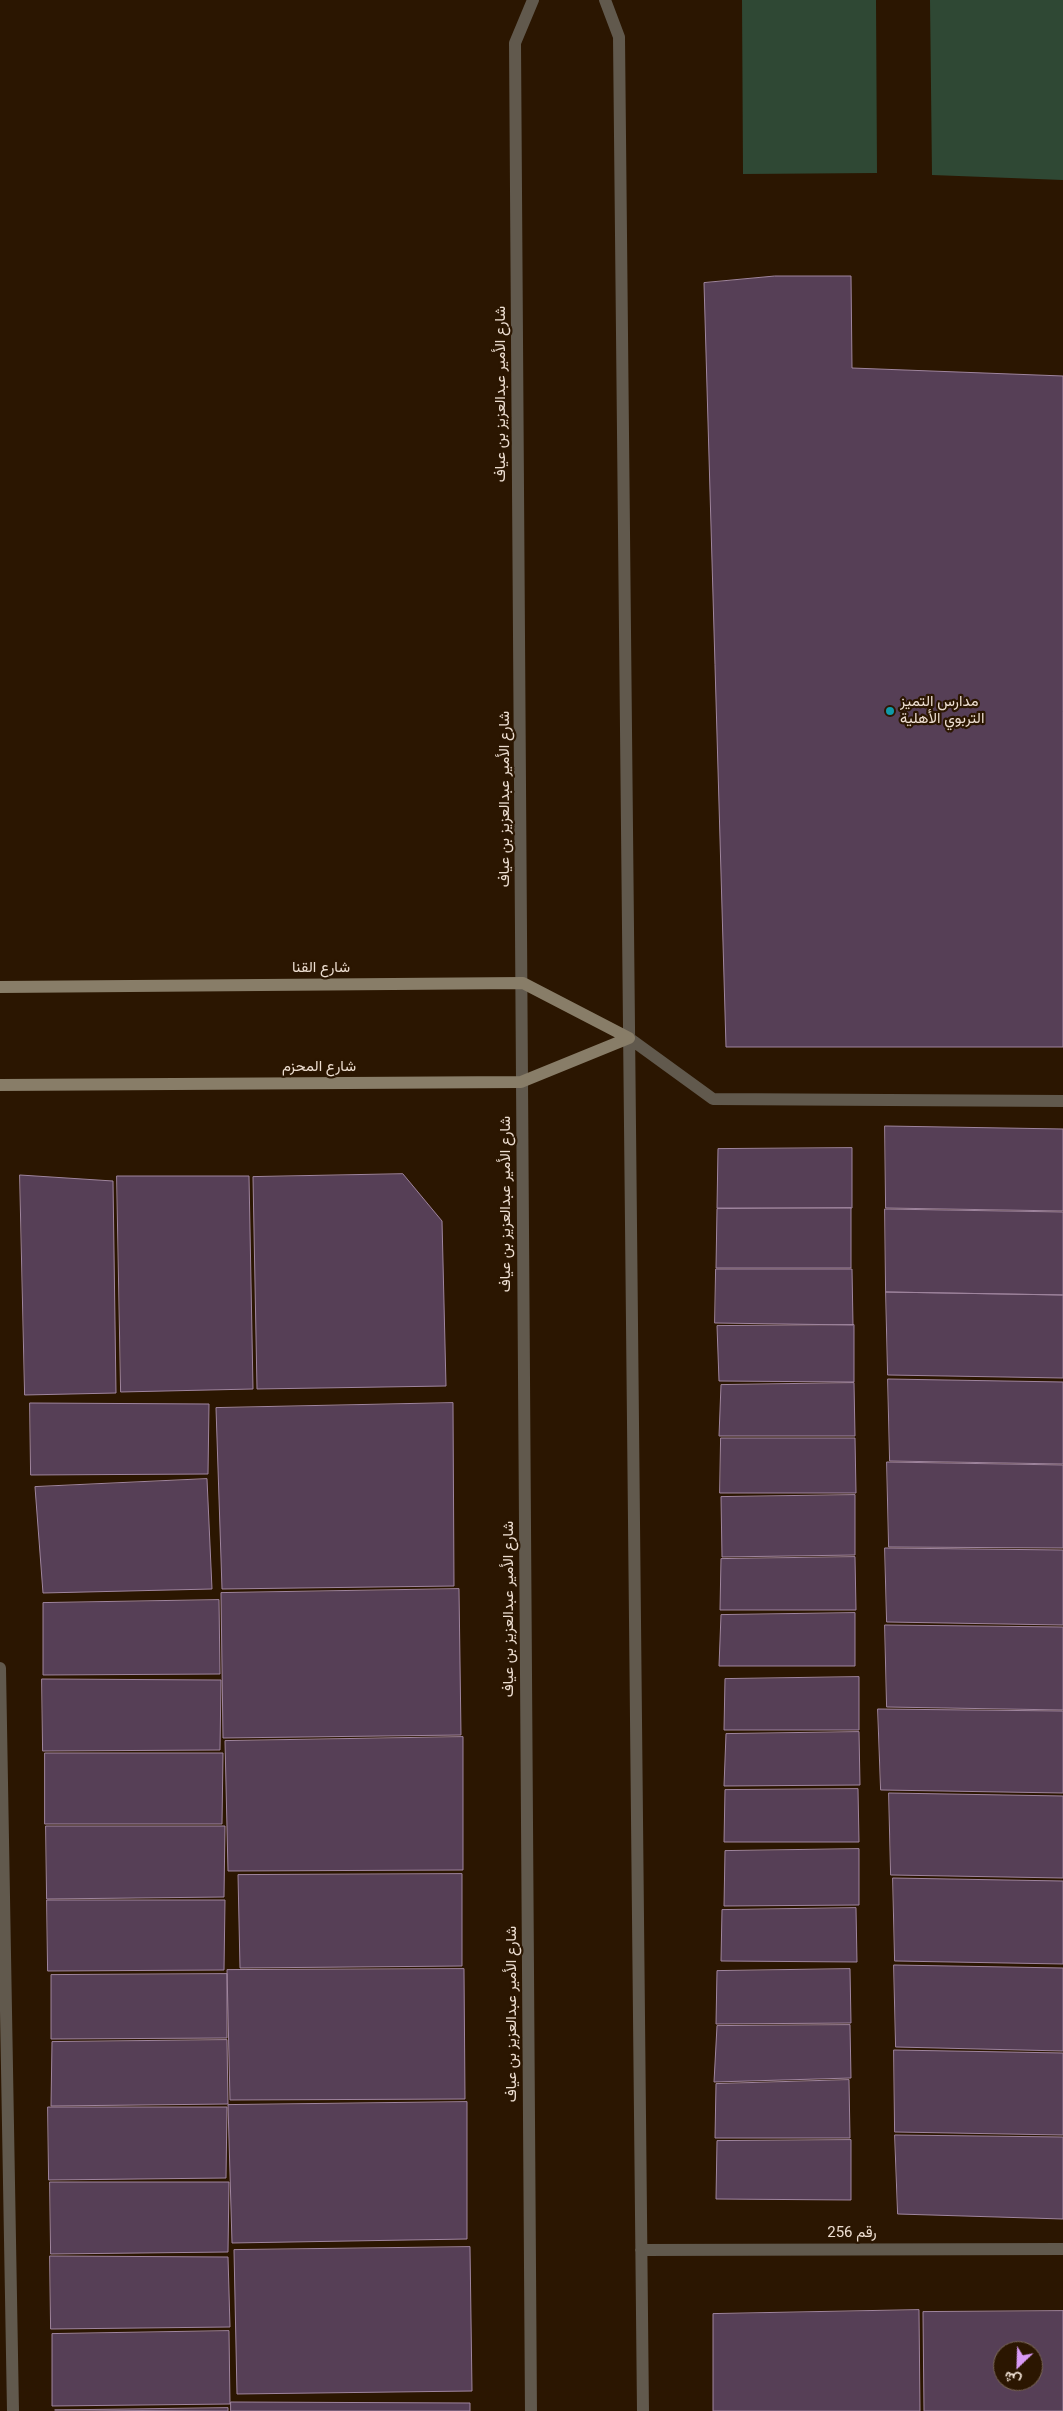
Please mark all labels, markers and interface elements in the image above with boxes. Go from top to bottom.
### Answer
street label: شارع الأمير عبدالعزيز بن عياف [492,306,510,482]
place label: مدارس التميز التربوي الأهلية [900,693,984,728]
marker: مدارس التميز التربوي الأهلية [884,705,896,717]
street label: شارع الأمير عبدالعزيز بن عياف [496,711,514,887]
street label: شارع القنا [292,959,350,977]
street label: شارع المحزم [282,1058,356,1076]
street label: شارع الأمير عبدالعزيز بن عياف [497,1116,515,1292]
street label: شارع الأمير عبدالعزيز بن عياف [500,1521,518,1697]
street label: شارع الأمير عبدالعزيز بن عياف [503,1926,521,2102]
street label: رقم 256 [827,2224,877,2242]
north arrow [993,2341,1043,2391]
text: ش [1001,2368,1023,2390]

